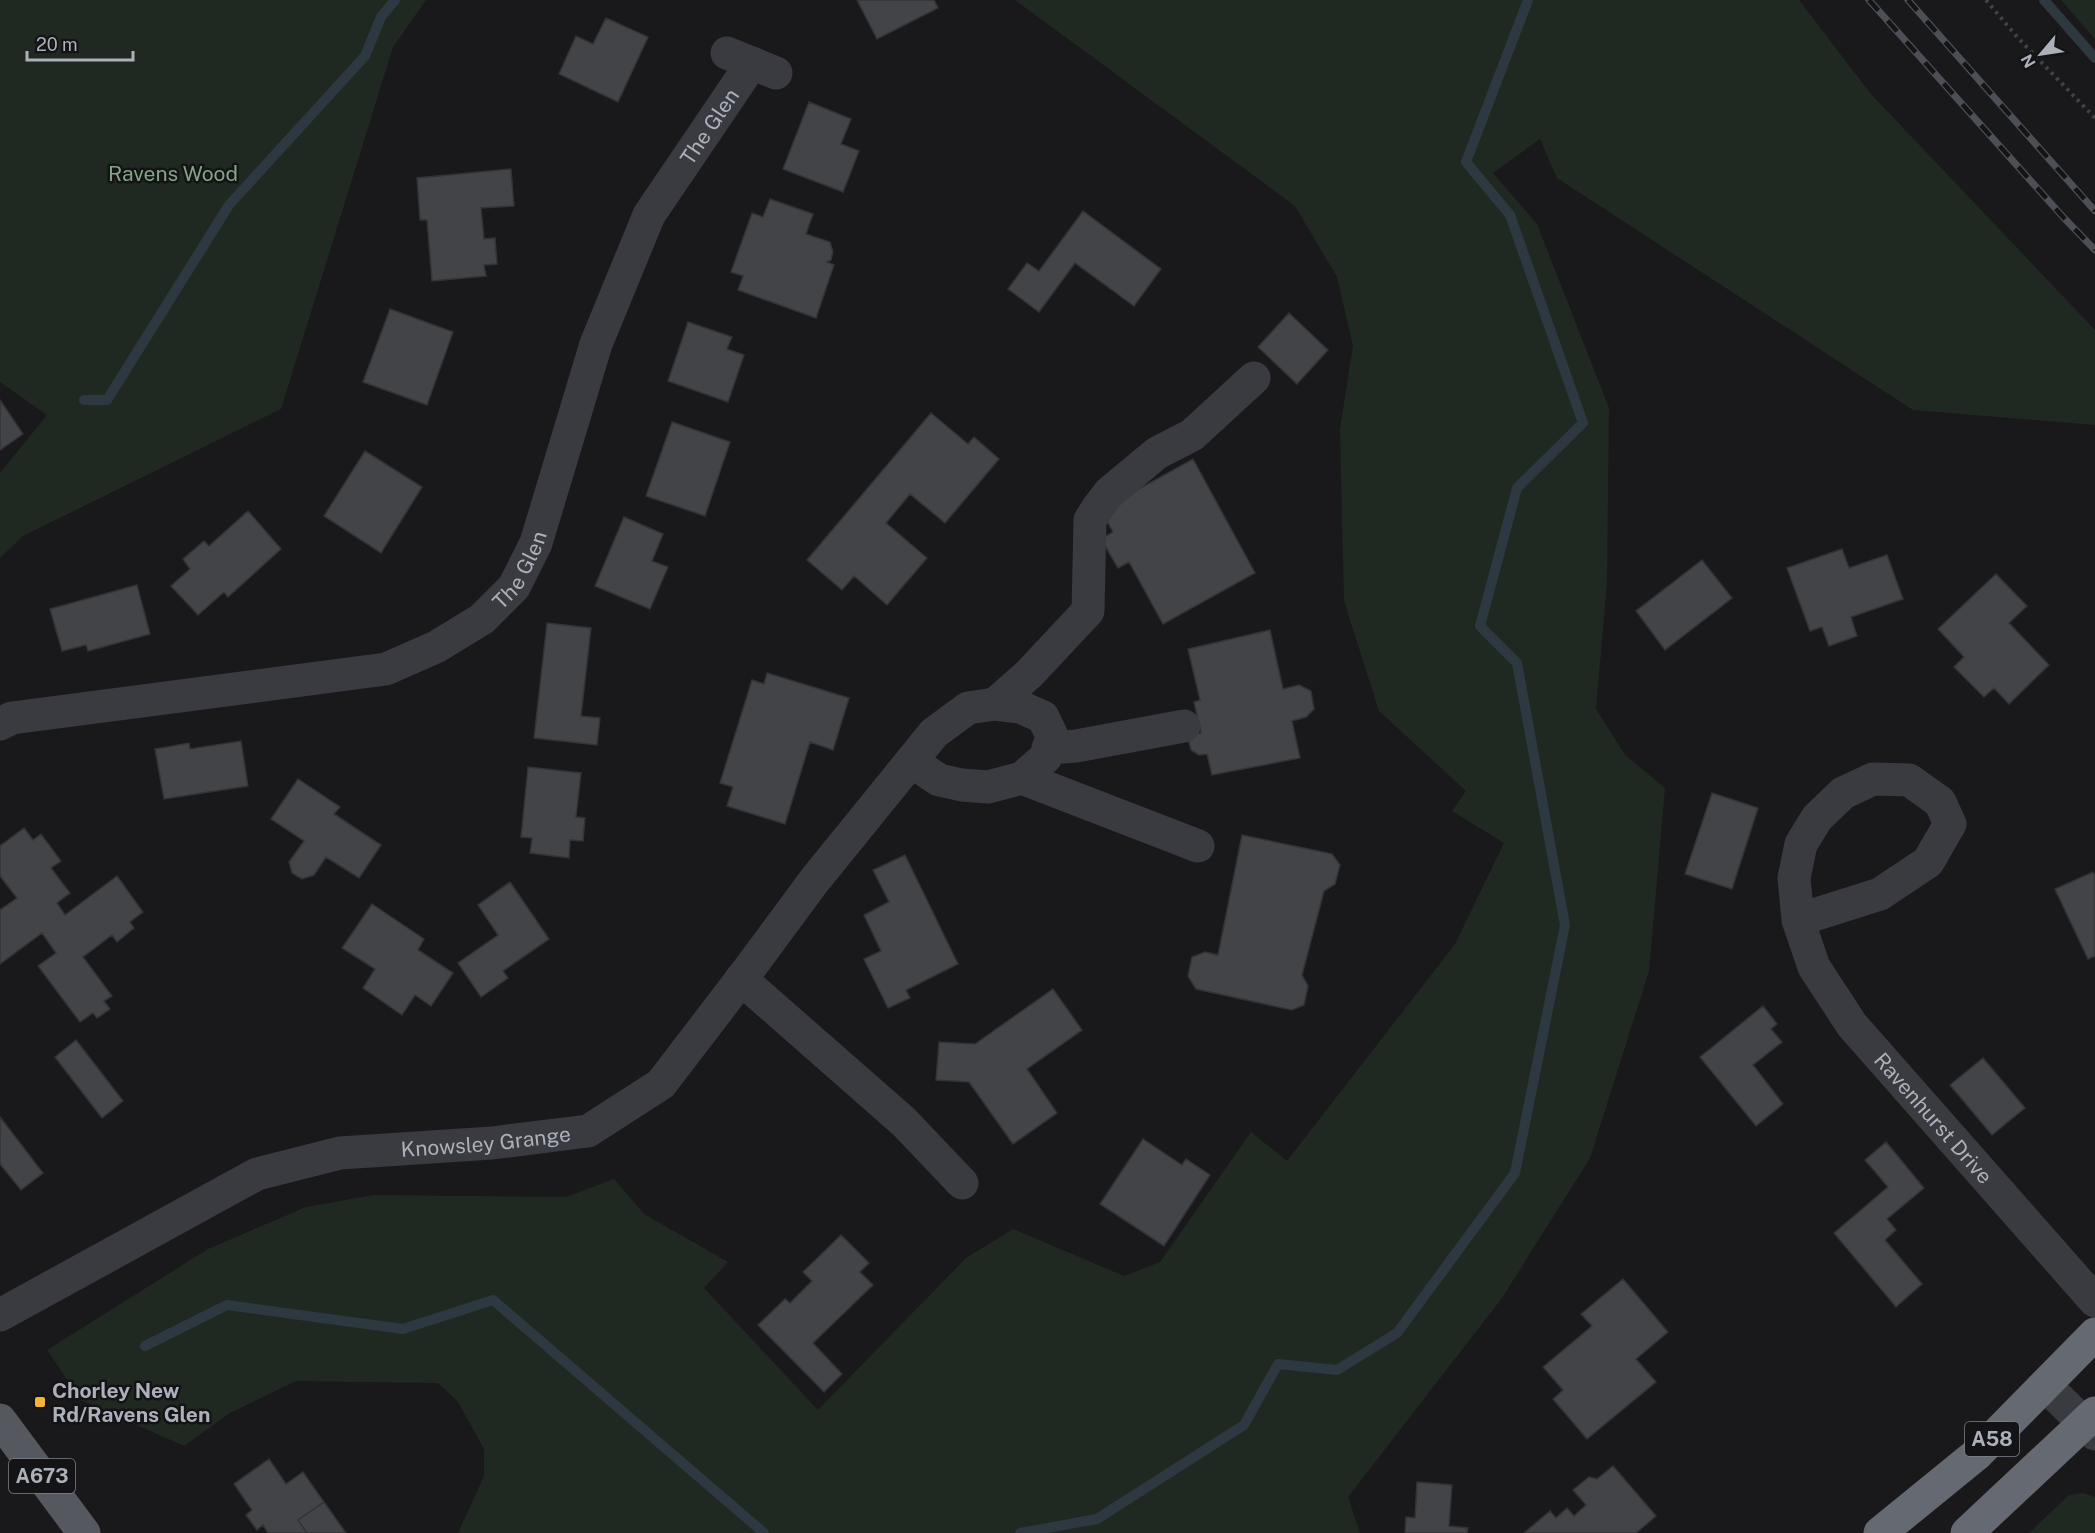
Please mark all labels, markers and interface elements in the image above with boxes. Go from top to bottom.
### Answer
scale bar [27,24,134,62]
north arrow [2011,24,2071,84]
text: 20 m [36,34,78,55]
text: N [2017,51,2040,71]
street label: The Glen [674,83,744,169]
park label: Ravens Wood [108,161,238,186]
street label: The Glen [487,528,551,614]
street label: Ravenhurst Drive [1869,1047,1998,1188]
street label: Knowsley Grange [400,1121,572,1161]
place label: Chorley New Rd/Ravens Glen [52,1378,210,1427]
marker: Chorley New Rd/Ravens Glen [33,1395,47,1409]
road number: A58 [1965,1422,2019,1456]
road number: A673 [9,1459,75,1493]

